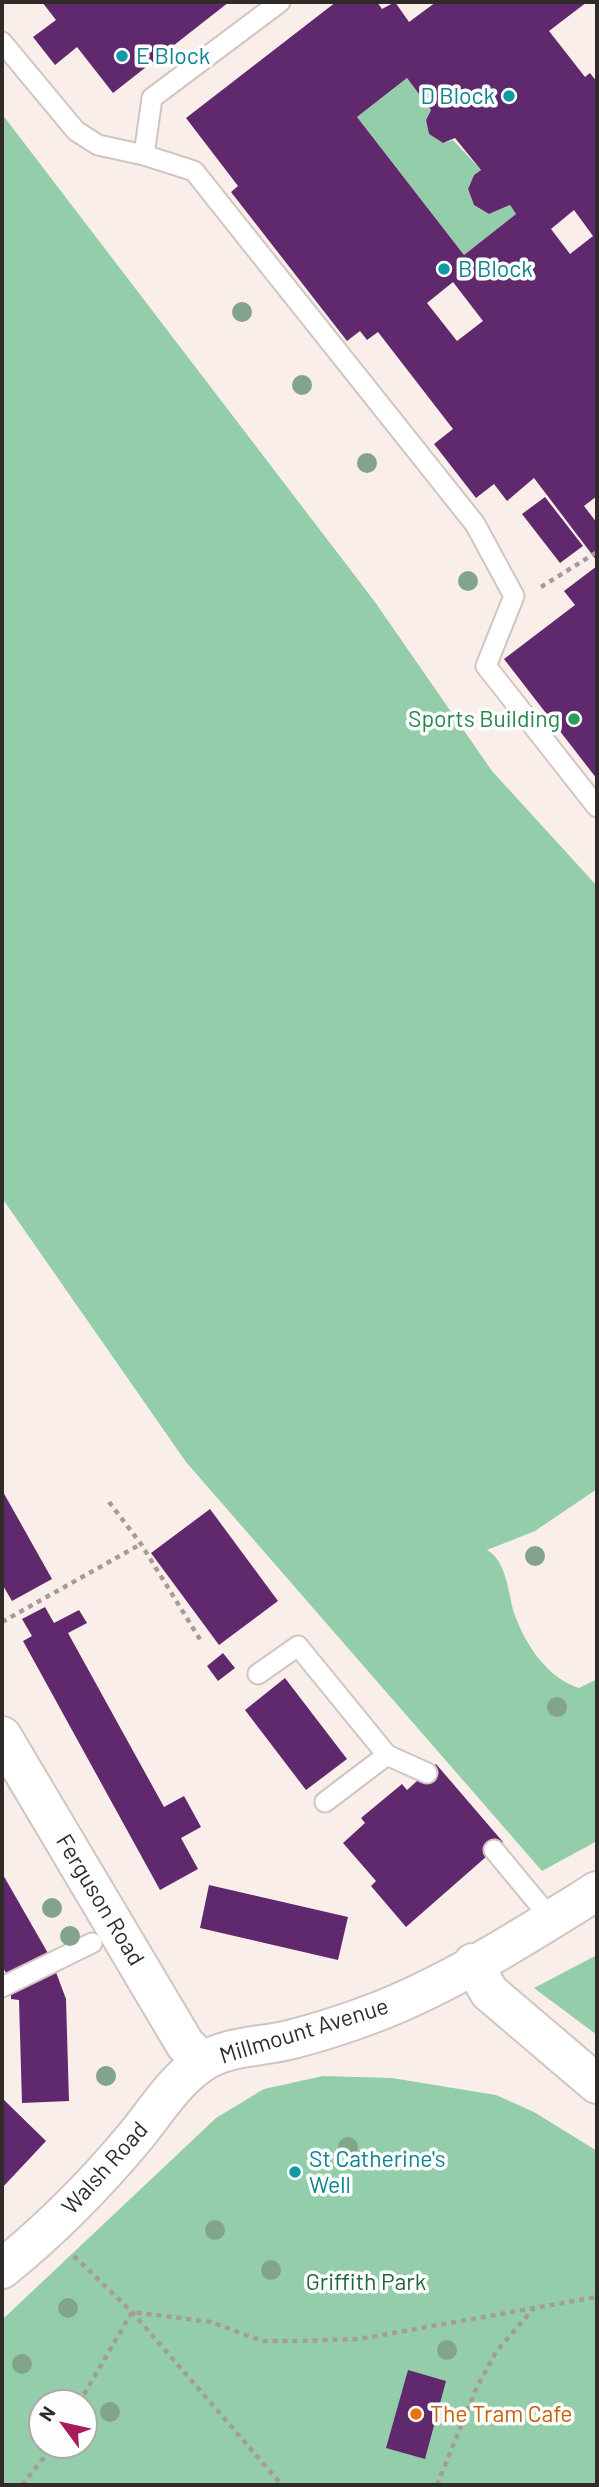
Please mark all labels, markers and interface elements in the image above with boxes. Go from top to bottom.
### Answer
place label: E Block [136,42,210,70]
marker: E Block [114,48,130,64]
place label: D Block [420,82,495,110]
marker: D Block [501,88,517,104]
place label: B Block [458,255,533,283]
marker: B Block [436,261,452,277]
place label: Sports Building [408,705,560,733]
marker: Sports Building [566,711,582,727]
street label: Ferguson Road [50,1829,150,1971]
street label: Millmount Avenue [216,1992,392,2070]
street label: Walsh Road [56,2116,154,2220]
place label: St Catherine's Well [309,2145,446,2199]
marker: St Catherine's Well [287,2164,303,2180]
park label: Griffith Park [306,2268,426,2296]
north arrow [28,2389,98,2459]
place label: The Tram Cafe [430,2400,573,2428]
text: N [34,2402,60,2425]
marker: The Tram Cafe [408,2406,424,2422]

